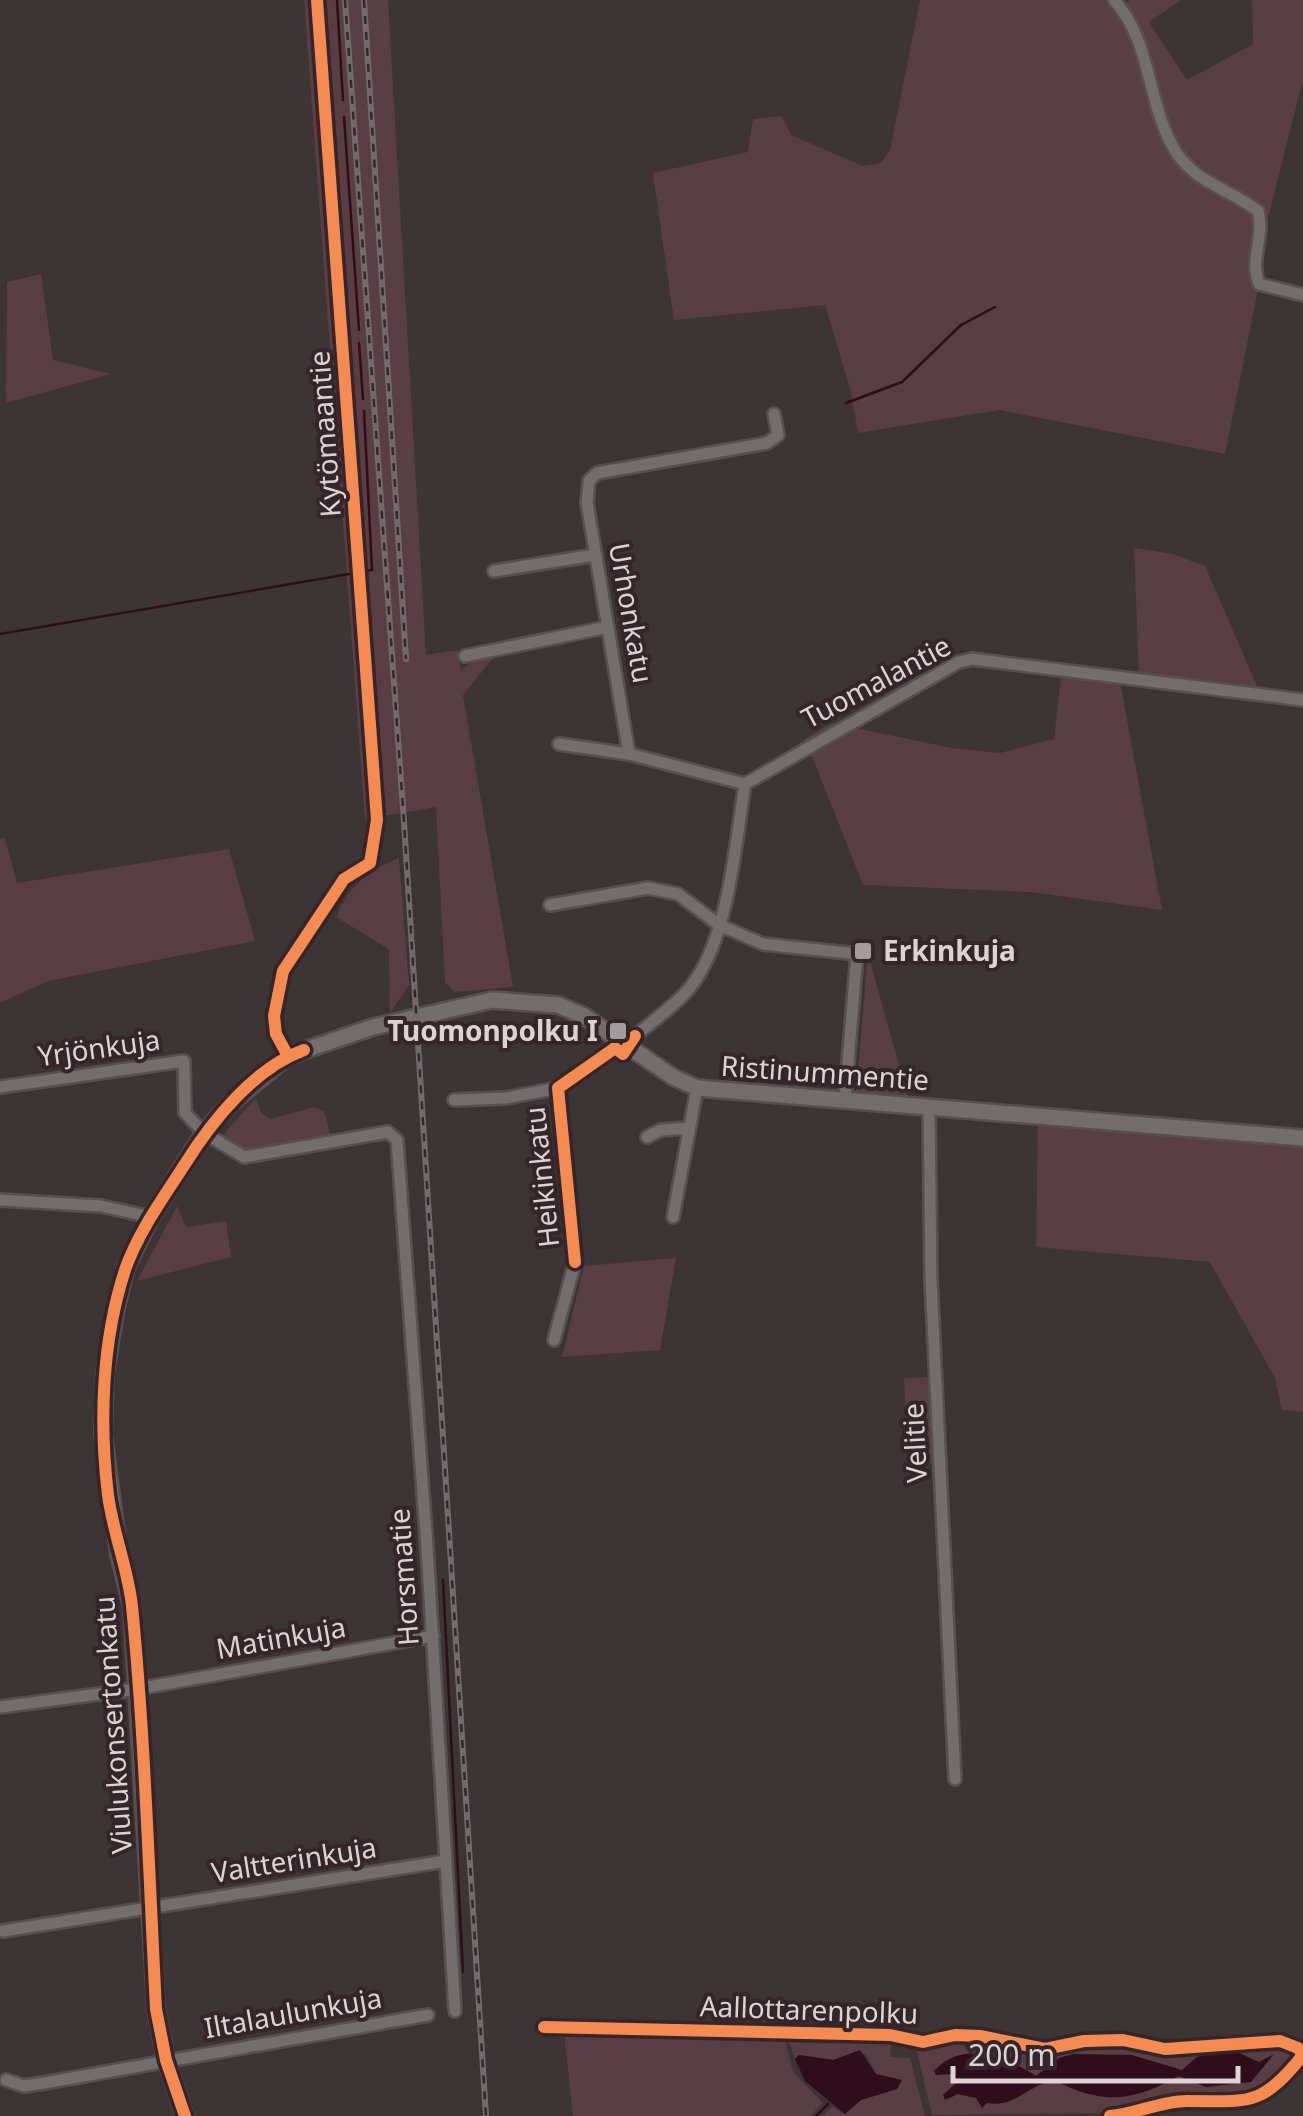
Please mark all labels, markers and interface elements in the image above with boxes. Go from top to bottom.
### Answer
street label: Kytömaantie [299,350,349,519]
street label: Urhonkatu [601,540,663,686]
street label: Tuomalantie [794,626,957,736]
place label: Erkinkuja [883,931,1016,969]
marker: Erkinkuja [852,940,874,962]
place label: Tuomonpolku I [387,1011,598,1049]
street label: Yrjönkuja [35,1020,163,1074]
marker: Tuomonpolku I [607,1020,629,1042]
street label: Ristinummentie [720,1046,930,1098]
street label: Heikinkatu [515,1105,567,1249]
street label: Velitie [893,1402,935,1484]
street label: Horsmatie [379,1507,427,1647]
street label: Viulukonsertonkatu [84,1595,140,1855]
street label: Matinkuja [213,1607,349,1667]
street label: Valtterinkuja [209,1827,379,1891]
street label: Iltalaulunkuja [201,1978,385,2046]
street label: Aallottarenpolku [699,1986,919,2032]
scale bar [953,2021,1238,2083]
text: 200 m [968,2034,1055,2075]

